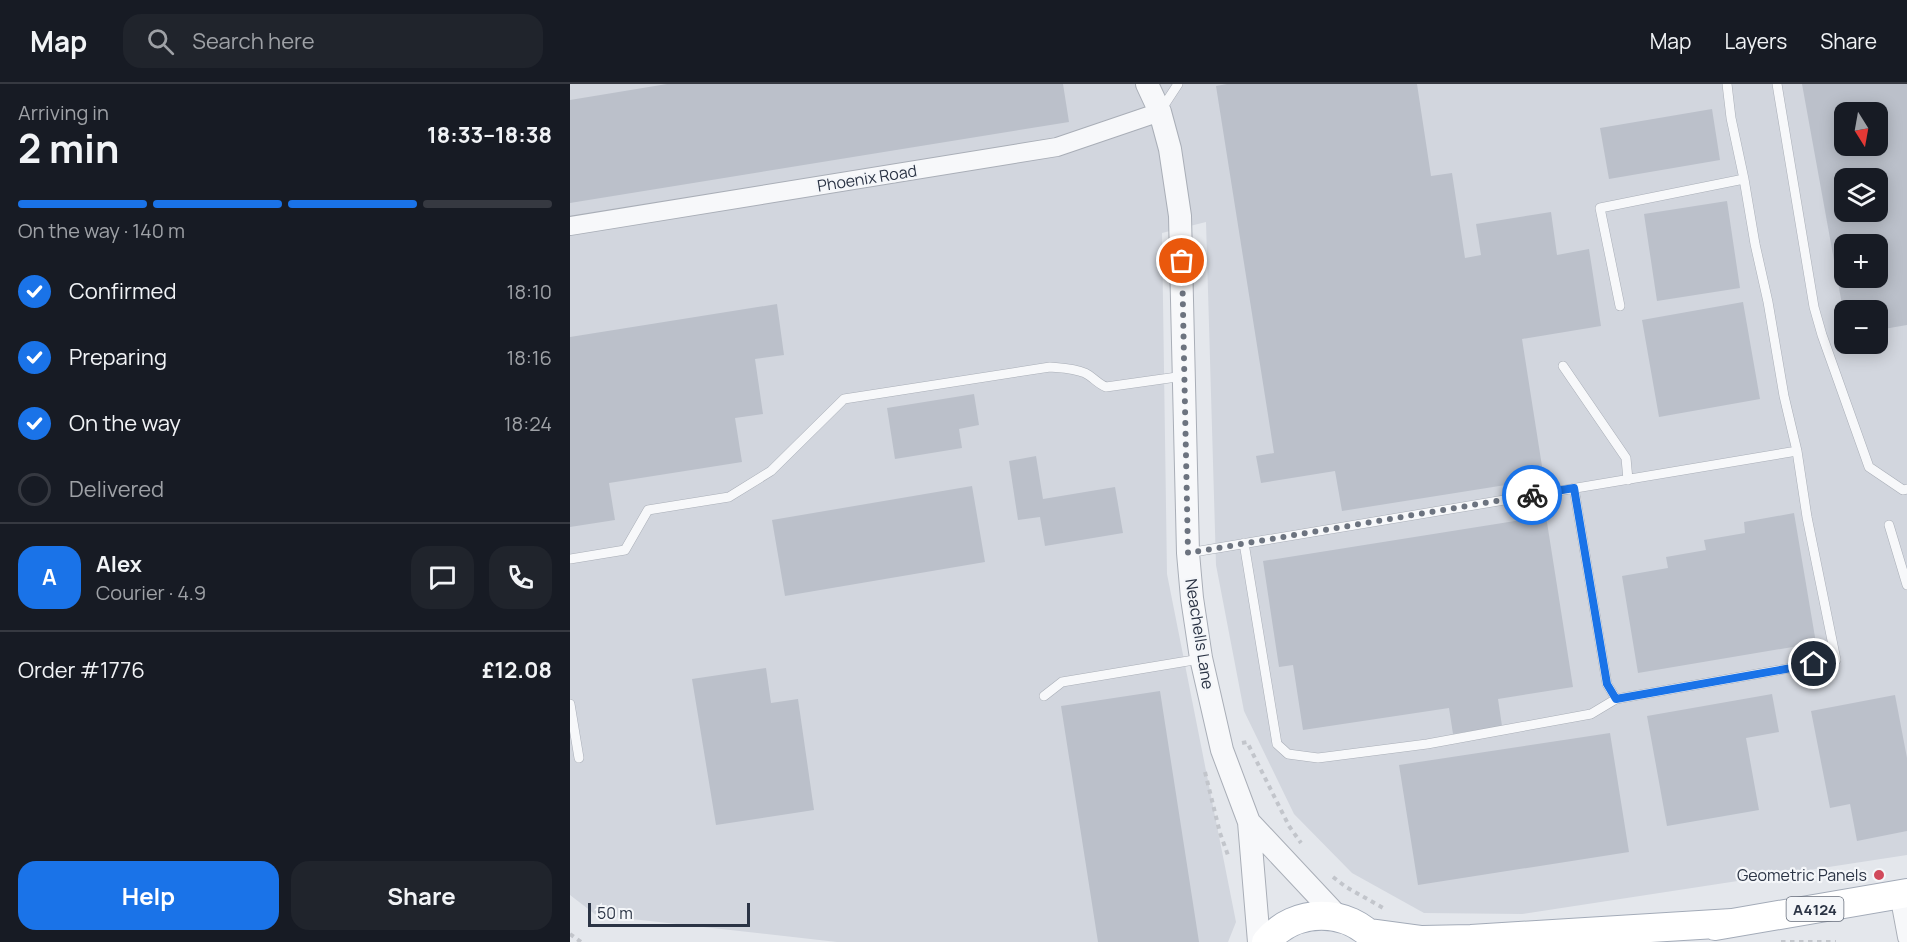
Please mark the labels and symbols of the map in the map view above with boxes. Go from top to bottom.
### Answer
north arrow [1834,102,1888,156]
street label: Phoenix Road [816,159,918,197]
pin [1156,235,1207,286]
courier [1502,465,1562,525]
street label: Neachells Lane [1180,577,1220,691]
pin [1788,638,1839,689]
place label: Geometric Panels [1737,864,1867,886]
marker: Geometric Panels [1872,868,1886,882]
road number: A4124 [1786,897,1844,921]
scale bar [588,900,750,928]

